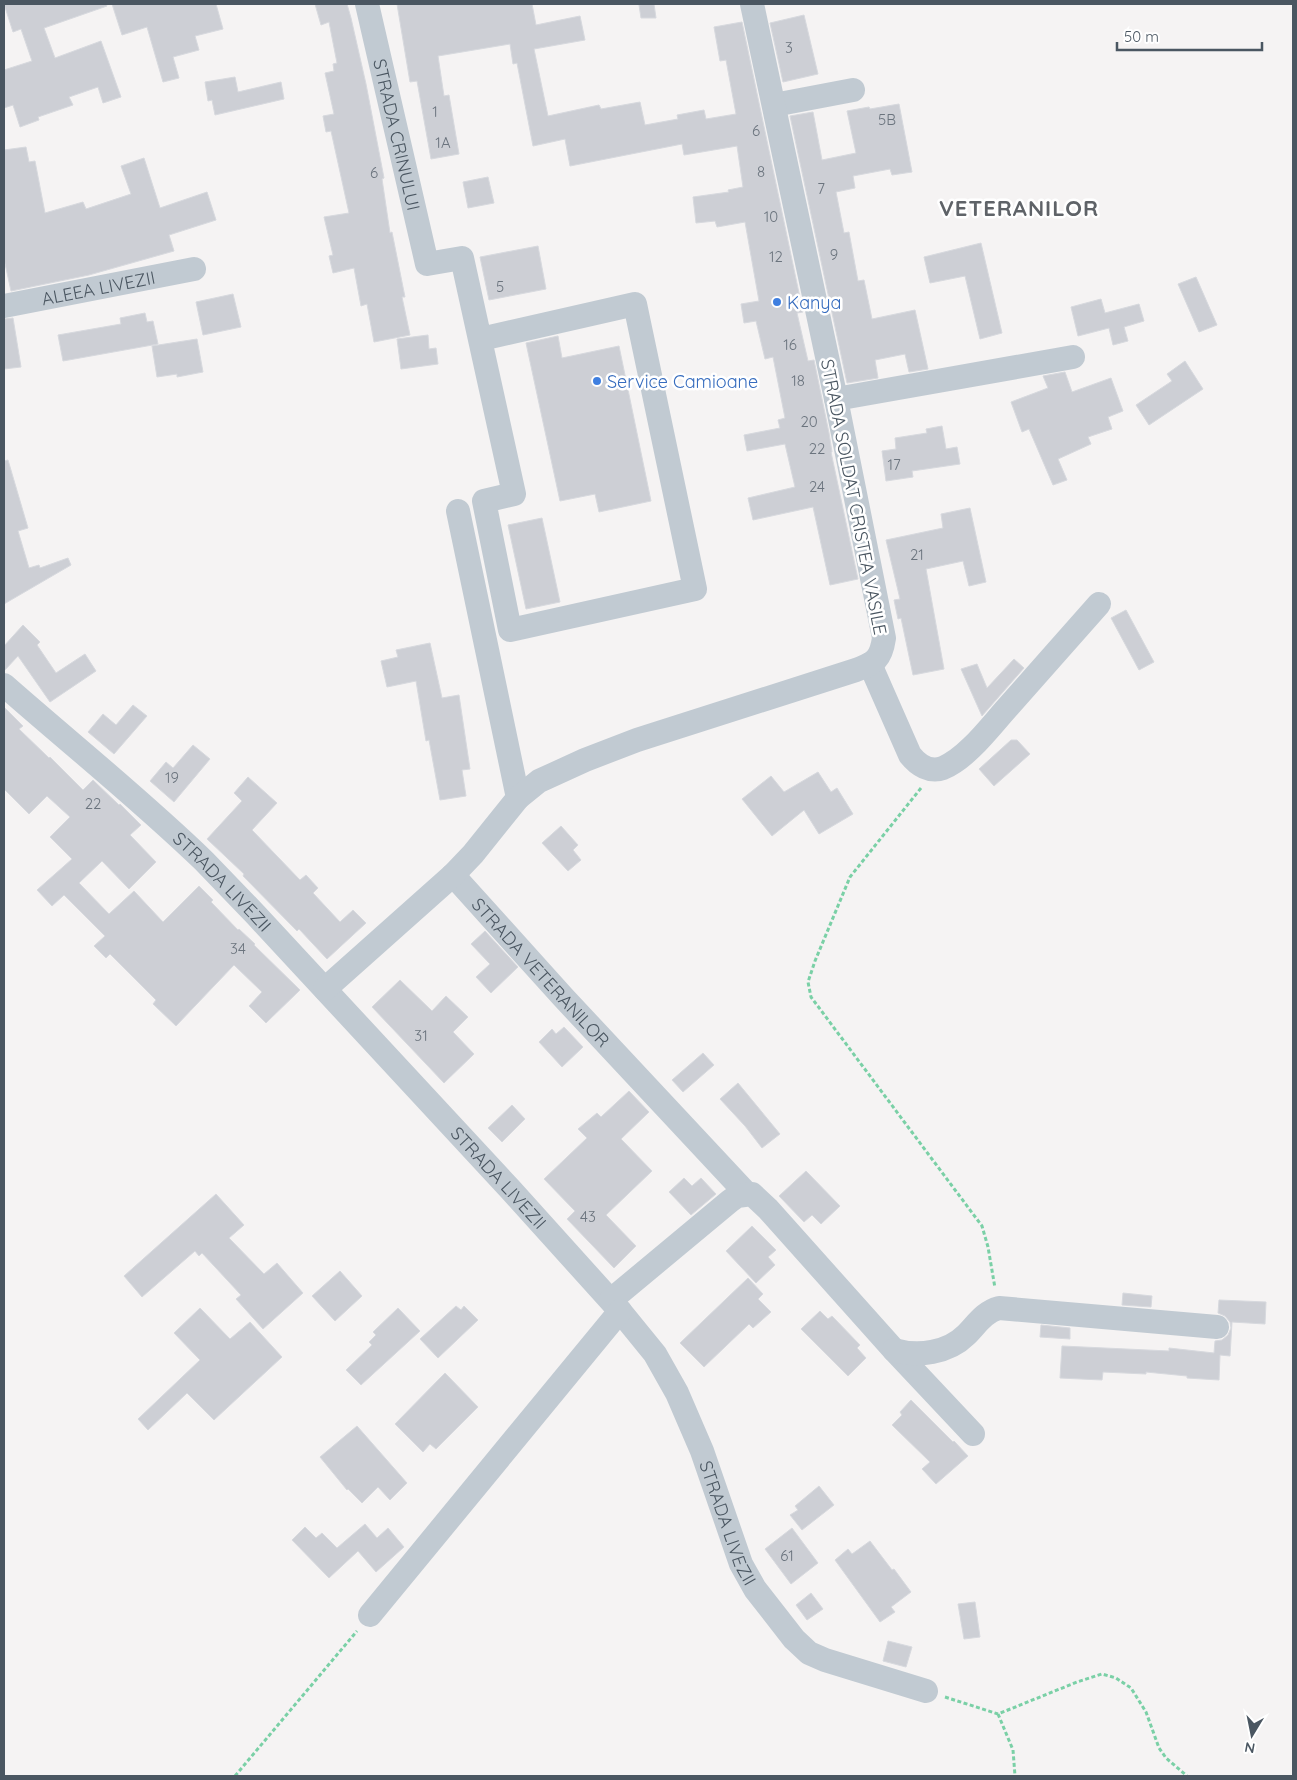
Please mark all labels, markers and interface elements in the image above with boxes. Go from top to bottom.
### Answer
scale bar [1117,20,1262,52]
text: 50 m [1124,27,1159,46]
house number: 3 [785,38,793,57]
street label: STRADA CRINULUI [368,56,426,213]
house number: 1 [432,102,438,121]
house number: 5B [878,110,896,129]
house number: 6 [752,121,760,140]
house number: 1A [435,133,451,152]
house number: 8 [757,162,765,181]
house number: 6 [370,163,378,182]
house number: 7 [817,179,825,198]
district label: VETERANILOR [939,194,1099,222]
house number: 10 [764,207,778,226]
house number: 9 [830,245,838,264]
house number: 12 [769,247,783,266]
street label: ALEEA LIVEZII [40,265,157,310]
house number: 5 [496,277,504,296]
place label: Kanya [787,291,842,314]
marker: Kanya [771,296,783,308]
house number: 16 [783,335,797,354]
street label: STRADA SOLDAT CRISTEA VASILE [816,357,892,637]
place label: Service Camioane [607,370,758,393]
house number: 18 [791,371,805,390]
marker: Service Camioane [591,375,603,387]
house number: 20 [800,412,818,431]
house number: 22 [809,439,825,458]
house number: 17 [887,455,901,474]
house number: 24 [809,477,825,496]
house number: 21 [910,545,924,564]
house number: 19 [165,768,179,787]
house number: 22 [85,794,101,813]
street label: STRADA LIVEZII [169,826,277,936]
street label: STRADA VETERANILOR [467,893,615,1051]
house number: 34 [230,939,246,958]
house number: 31 [414,1026,428,1045]
street label: STRADA LIVEZII [446,1121,552,1233]
house number: 43 [580,1207,596,1226]
street label: STRADA LIVEZII [695,1457,762,1589]
house number: 61 [780,1546,794,1565]
north arrow [1227,1710,1277,1760]
text: N [1243,1738,1256,1758]

